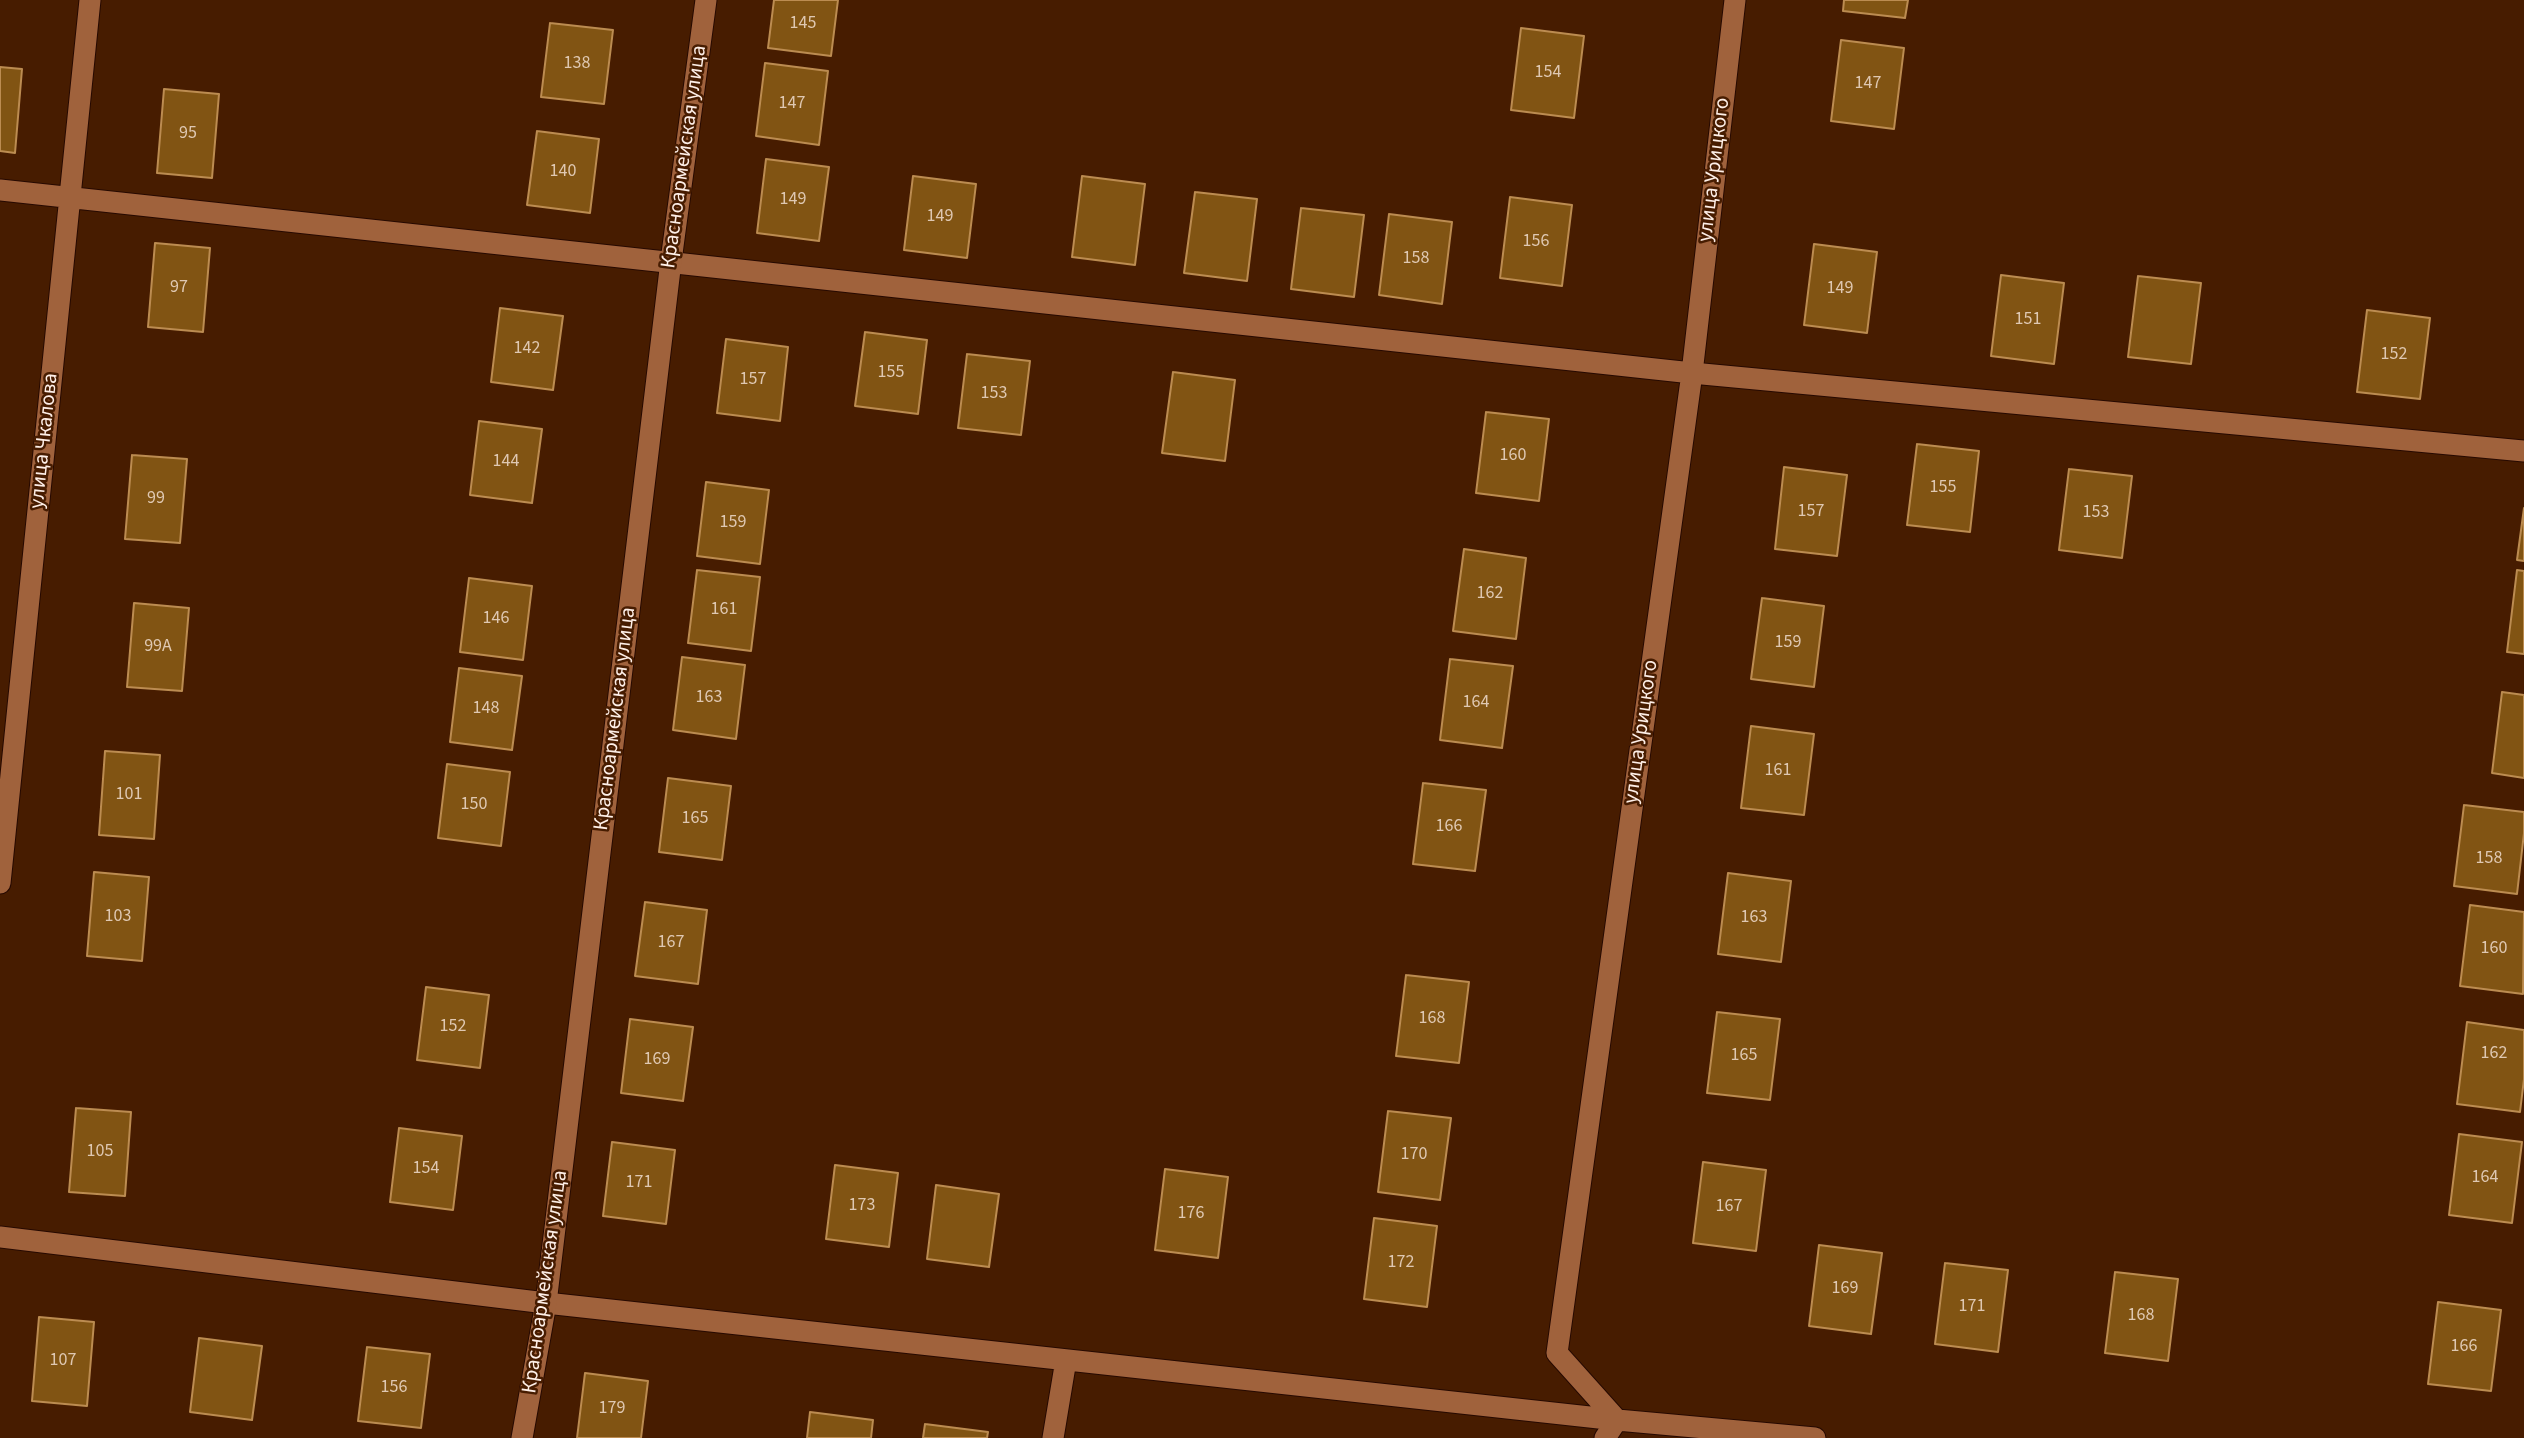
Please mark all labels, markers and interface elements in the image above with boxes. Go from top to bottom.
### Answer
house number: 145 [790,13,816,35]
street label: Красноармейская улица [657,44,713,270]
house number: 138 [564,53,590,75]
house number: 154 [1535,62,1561,84]
house number: 147 [1855,73,1881,95]
house number: 147 [779,93,805,115]
street label: улица Урицкого [1694,96,1736,244]
house number: 95 [179,123,197,145]
house number: 140 [550,161,576,183]
house number: 149 [780,189,806,211]
house number: 149 [927,206,953,228]
house number: 156 [1523,231,1549,253]
house number: 158 [1403,248,1429,270]
house number: 97 [170,277,188,299]
house number: 149 [1827,278,1853,300]
house number: 151 [2015,309,2041,331]
house number: 142 [514,338,540,360]
house number: 152 [2381,344,2407,366]
house number: 155 [878,362,904,384]
house number: 157 [740,369,766,391]
street label: улица Чкалова [25,372,65,510]
house number: 153 [981,383,1007,405]
house number: 160 [1500,445,1526,467]
house number: 144 [493,451,519,473]
house number: 155 [1930,477,1956,499]
house number: 99 [147,488,165,510]
house number: 157 [1798,501,1824,523]
house number: 153 [2083,502,2109,524]
house number: 159 [720,512,746,534]
house number: 162 [1477,583,1503,605]
house number: 161 [711,599,737,621]
street label: Красноармейская улица [590,606,642,832]
house number: 146 [483,608,509,630]
house number: 159 [1775,632,1801,654]
house number: 99А [144,636,172,658]
street label: улица Урицкого [1619,658,1665,806]
house number: 163 [696,687,722,709]
house number: 164 [1463,692,1489,714]
house number: 148 [473,698,499,720]
house number: 161 [1765,760,1791,782]
house number: 101 [116,784,142,806]
house number: 150 [461,794,487,816]
house number: 165 [682,808,708,830]
house number: 166 [1436,816,1462,838]
house number: 158 [2476,848,2502,870]
house number: 103 [105,906,131,928]
house number: 163 [1741,907,1767,929]
house number: 167 [658,932,684,954]
house number: 160 [2481,938,2507,960]
house number: 168 [1419,1008,1445,1030]
house number: 152 [440,1016,466,1038]
house number: 162 [2481,1043,2507,1065]
house number: 165 [1731,1045,1757,1067]
house number: 169 [644,1049,670,1071]
house number: 105 [87,1141,113,1163]
house number: 170 [1401,1144,1427,1166]
house number: 154 [413,1158,439,1180]
house number: 164 [2472,1167,2498,1189]
street label: Красноармейская улица [518,1169,574,1395]
house number: 171 [626,1172,652,1194]
house number: 173 [849,1195,875,1217]
house number: 167 [1716,1196,1742,1218]
house number: 176 [1178,1203,1204,1225]
house number: 172 [1388,1252,1414,1274]
house number: 169 [1832,1278,1858,1300]
house number: 171 [1959,1296,1985,1318]
house number: 168 [2128,1305,2154,1327]
house number: 166 [2451,1336,2477,1358]
house number: 107 [50,1350,76,1372]
house number: 156 [381,1377,407,1399]
house number: 179 [599,1398,625,1420]

